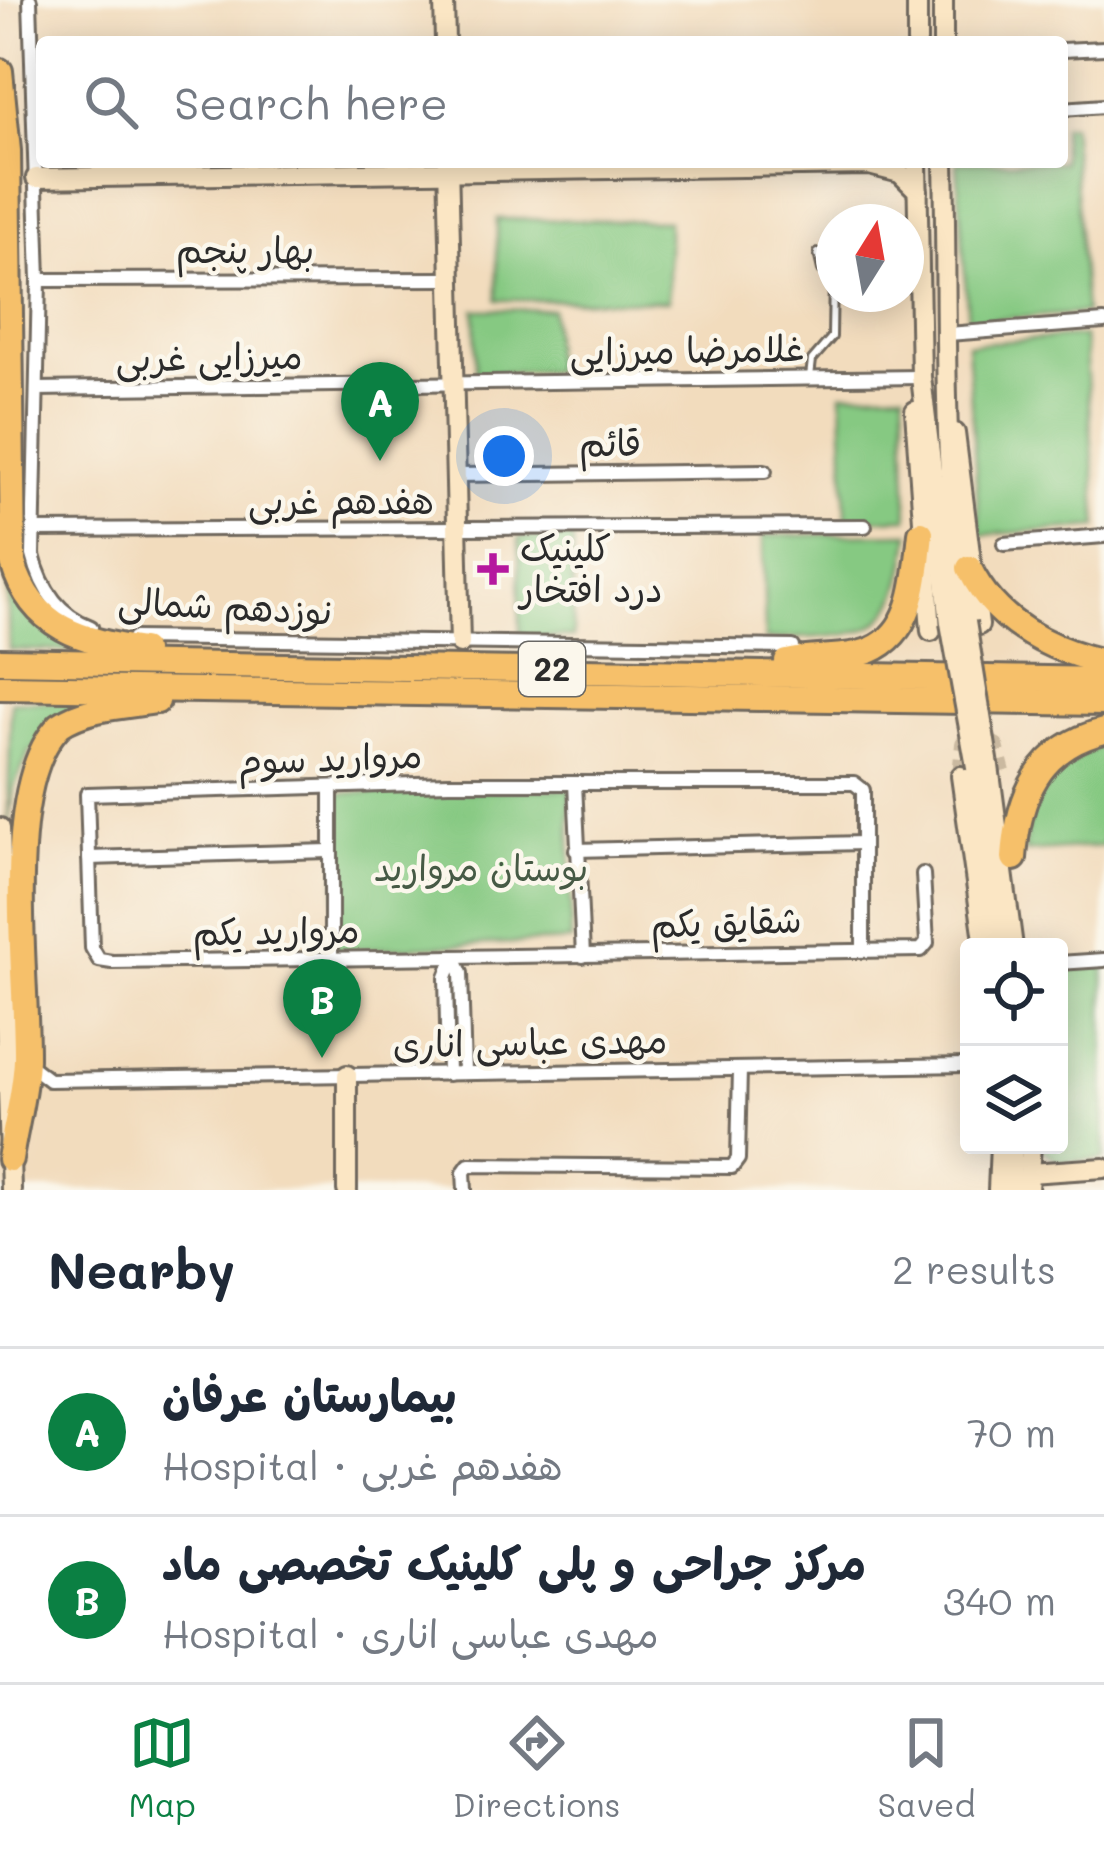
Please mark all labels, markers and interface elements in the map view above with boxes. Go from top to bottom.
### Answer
search box [36,36,1068,168]
icon: search [78,69,144,135]
text: Search here [174,73,448,131]
north arrow [816,204,924,312]
street label: بهار پنجم [176,225,314,278]
street label: غلامرضا میرزایی [569,323,805,376]
street label: میرزایی غربی [115,330,303,383]
pin: A [341,362,419,461]
street label: قائم [578,417,642,472]
your location [474,426,534,486]
street label: هفدهم غربی [248,476,434,529]
place label: کلینیک درد افتخار [517,523,663,611]
marker: کلینیک درد افتخار [477,553,509,585]
street label: نوزدهم شمالی [116,575,333,640]
road number: 22 [519,642,585,696]
street label: مروارید سوم [237,730,423,790]
park label: بوستان مروارید [374,843,588,890]
street label: شقایق یکم [650,894,803,953]
street label: مروارید یکم [192,905,360,960]
map controls [960,938,1068,1154]
button: locate [960,938,1068,1046]
pin: B [283,959,361,1058]
street label: مهدی عباسی اناری [392,1015,668,1068]
button: layers [960,1046,1068,1154]
text: Nearby [48,1235,235,1302]
text: 2 results [892,1243,1056,1294]
text: بیمارستان عرفان [162,1365,457,1423]
text: A [73,1406,101,1457]
text: 70 m [967,1406,1056,1457]
text: Hospital · هفدهم غربی [162,1439,563,1490]
text: مرکز جراحی و پلی کلینیک تخصصی ماد [162,1533,866,1591]
text: B [74,1574,100,1625]
text: 340 m [943,1574,1056,1625]
text: Hospital · مهدی عباسی اناری [162,1607,659,1658]
tab: Map [129,1710,196,1825]
tab: Directions [453,1710,620,1825]
tab: Saved [878,1710,975,1825]

